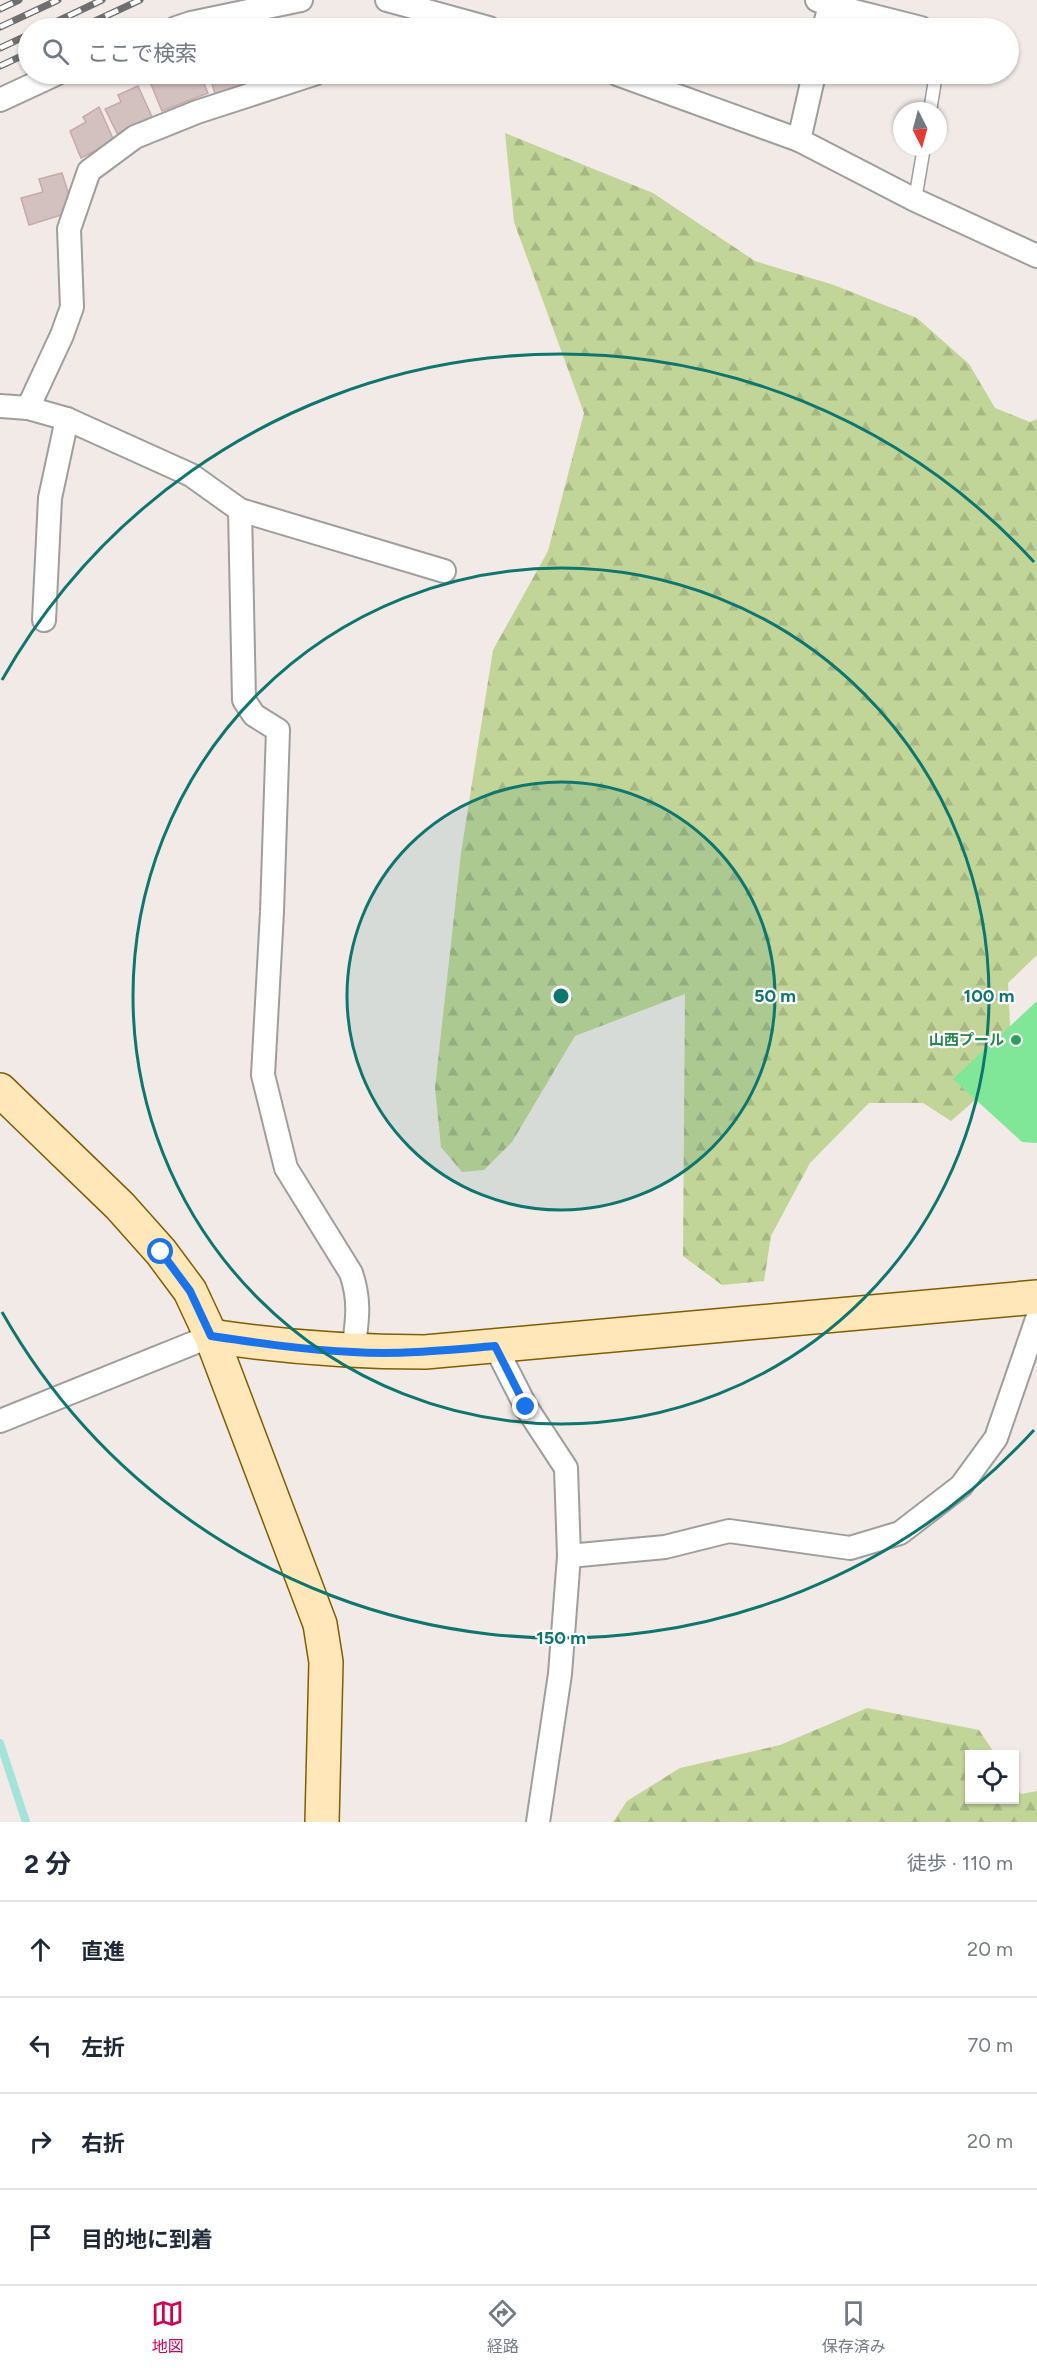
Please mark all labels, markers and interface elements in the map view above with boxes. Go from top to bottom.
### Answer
search box [18,18,1019,84]
icon: search [39,35,72,68]
text: ここで検索 [87,40,197,67]
north arrow [893,102,947,156]
text: 50 m [754,985,796,1007]
text: 100 m [964,985,1014,1007]
centre of rings [551,986,571,1006]
place label: 山西プール [929,1031,1004,1049]
marker: 山西プール [1009,1033,1023,1047]
route start [147,1238,173,1264]
route end [512,1393,538,1419]
text: 150 m [536,1627,586,1649]
map controls [965,1750,1019,1804]
button: locate [965,1750,1019,1804]
text: 2 分 [24,1848,71,1880]
text: 徒歩 · 110 m [907,1851,1013,1875]
icon: ahead [24,1933,57,1966]
text: 20 m [967,1937,1013,1961]
text: 直進 [81,1938,125,1965]
icon: left [24,2029,57,2062]
text: 70 m [967,2033,1013,2057]
text: 左折 [81,2034,125,2061]
icon: right [24,2125,57,2158]
text: 20 m [967,2129,1013,2153]
text: 右折 [81,2130,125,2157]
icon: arrive [24,2221,57,2254]
text: 目的地に到着 [81,2226,213,2253]
tab: 地図 [151,2297,184,2357]
tab: 経路 [486,2297,519,2357]
tab: 保存済み [822,2297,886,2357]

